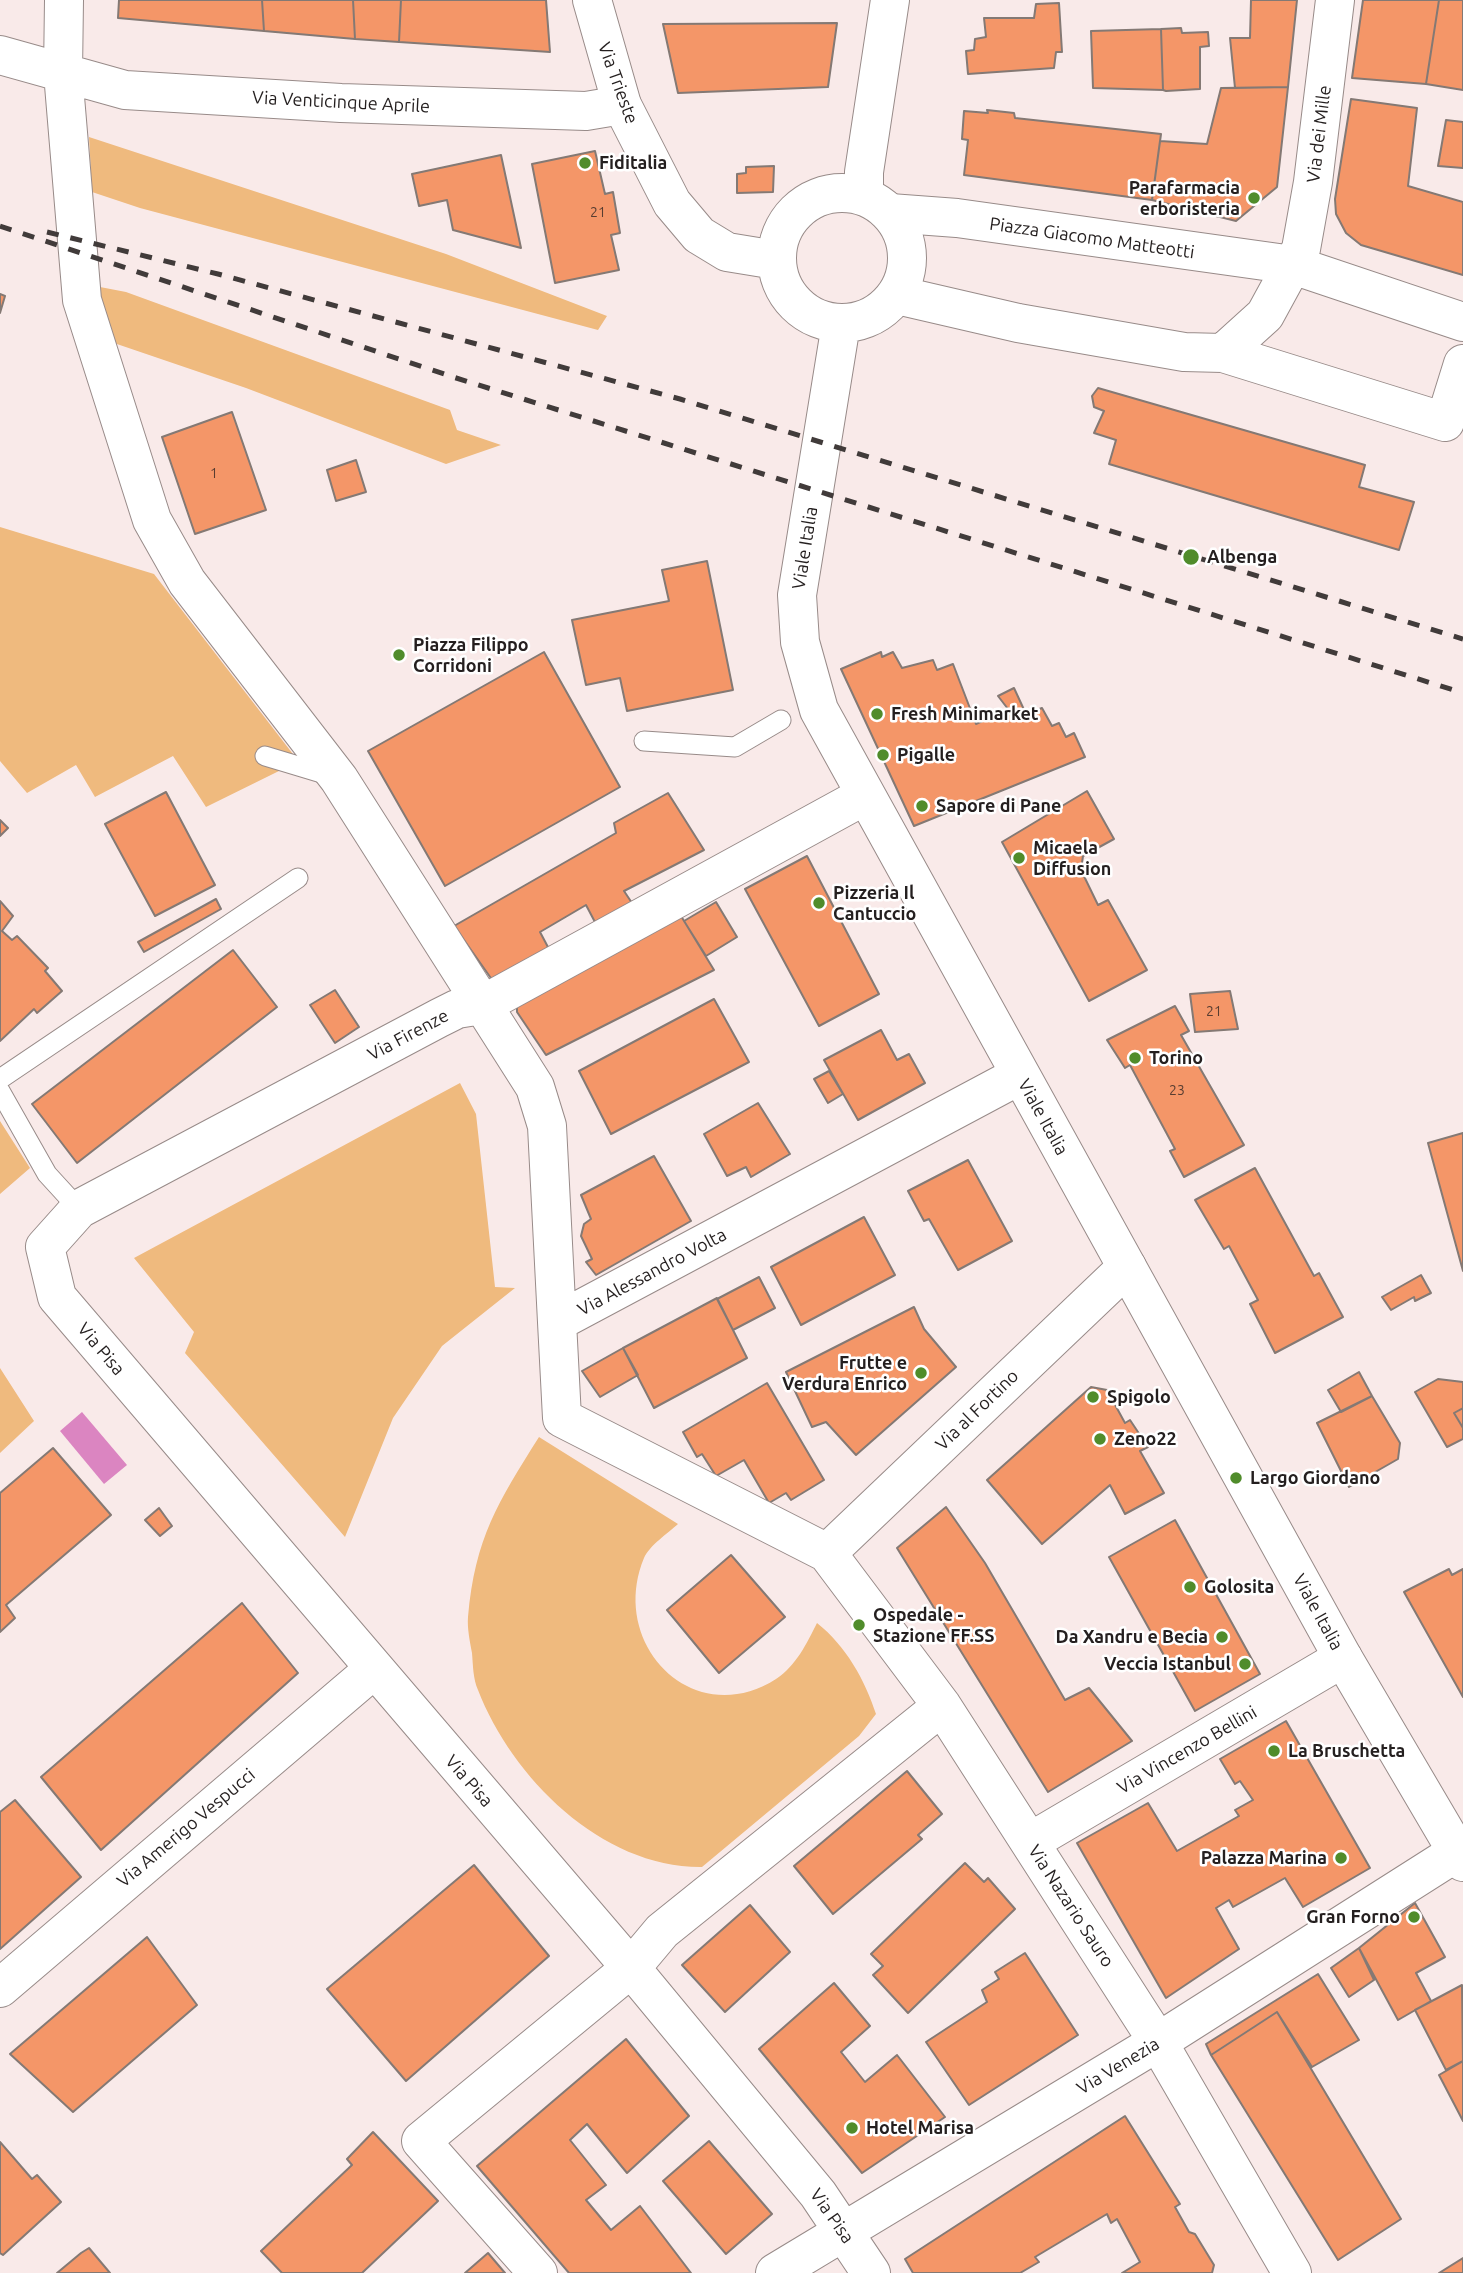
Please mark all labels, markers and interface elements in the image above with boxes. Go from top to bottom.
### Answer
street label: Via Trieste [593,39,643,127]
street label: Via dei Mille [1302,84,1336,184]
street label: Via Venticinque Aprile [251,87,431,117]
place label: Fiditalia [599,152,667,174]
marker: Fiditalia [577,155,593,171]
place label: Parafarmacia erboristeria [1129,177,1240,220]
marker: Parafarmacia erboristeria [1246,190,1262,206]
house number: 21 [590,204,606,220]
street label: Piazza Giacomo Matteotti [988,213,1196,263]
house number: 1 [210,465,218,481]
street label: Viale Italia [788,505,822,591]
place label: Albenga [1207,546,1277,568]
marker: Albenga [1181,547,1201,567]
place label: Piazza Filippo Corridoni [413,634,529,676]
marker: Piazza Filippo Corridoni [391,647,407,663]
place label: Fresh Minimarket [891,703,1039,725]
marker: Fresh Minimarket [869,706,885,722]
place label: Pigalle [897,744,955,766]
marker: Pigalle [875,747,891,763]
place label: Sapore di Pane [936,795,1061,817]
marker: Sapore di Pane [914,798,930,814]
place label: Micaela Diffusion [1033,837,1111,880]
marker: Micaela Diffusion [1011,850,1027,866]
place label: Pizzeria Il Cantuccio [833,882,916,924]
marker: Pizzeria Il Cantuccio [811,895,827,911]
house number: 21 [1206,1003,1222,1019]
street label: Via Firenze [364,1005,452,1065]
place label: Torino [1149,1047,1203,1069]
marker: Torino [1127,1050,1143,1066]
street label: Viale Italia [1013,1075,1073,1159]
house number: 23 [1169,1082,1185,1098]
street label: Via Alessandro Volta [574,1224,730,1320]
street label: Via Pisa [73,1318,129,1380]
place label: Frutte e Verdura Enrico [782,1352,907,1394]
marker: Frutte e Verdura Enrico [913,1365,929,1381]
street label: Via al Fortino [931,1365,1023,1455]
place label: Spigolo [1107,1386,1171,1408]
marker: Spigolo [1085,1389,1101,1405]
place label: Zeno22 [1114,1428,1177,1450]
marker: Zeno22 [1092,1431,1108,1447]
place label: Largo Giordano [1250,1467,1380,1489]
marker: Largo Giordano [1228,1470,1244,1486]
street label: Viale Italia [1288,1570,1348,1654]
place label: Golosita [1204,1576,1274,1598]
marker: Golosita [1182,1579,1198,1595]
place label: Ospedale - Stazione FF.SS [873,1604,995,1646]
marker: Ospedale - Stazione FF.SS [851,1617,867,1633]
place label: Da Xandru e Becia [1056,1626,1208,1648]
marker: Da Xandru e Becia [1214,1629,1230,1645]
place label: Veccia Istanbul [1104,1653,1231,1675]
marker: Veccia Istanbul [1237,1656,1253,1672]
street label: Via Vincenzo Bellini [1113,1701,1261,1799]
place label: La Bruschetta [1288,1740,1405,1762]
marker: La Bruschetta [1266,1743,1282,1759]
street label: Via Pisa [441,1751,497,1811]
street label: Via Amerigo Vespucci [113,1764,259,1892]
street label: Via Nazario Sauro [1023,1841,1119,1971]
place label: Palazza Marina [1201,1847,1327,1869]
marker: Palazza Marina [1333,1850,1349,1866]
place label: Gran Forno [1306,1906,1400,1928]
marker: Gran Forno [1406,1909,1422,1925]
street label: Via Venezia [1073,2033,1163,2099]
place label: Hotel Marisa [866,2117,974,2139]
marker: Hotel Marisa [844,2120,860,2136]
street label: Via Pisa [805,2184,859,2248]

